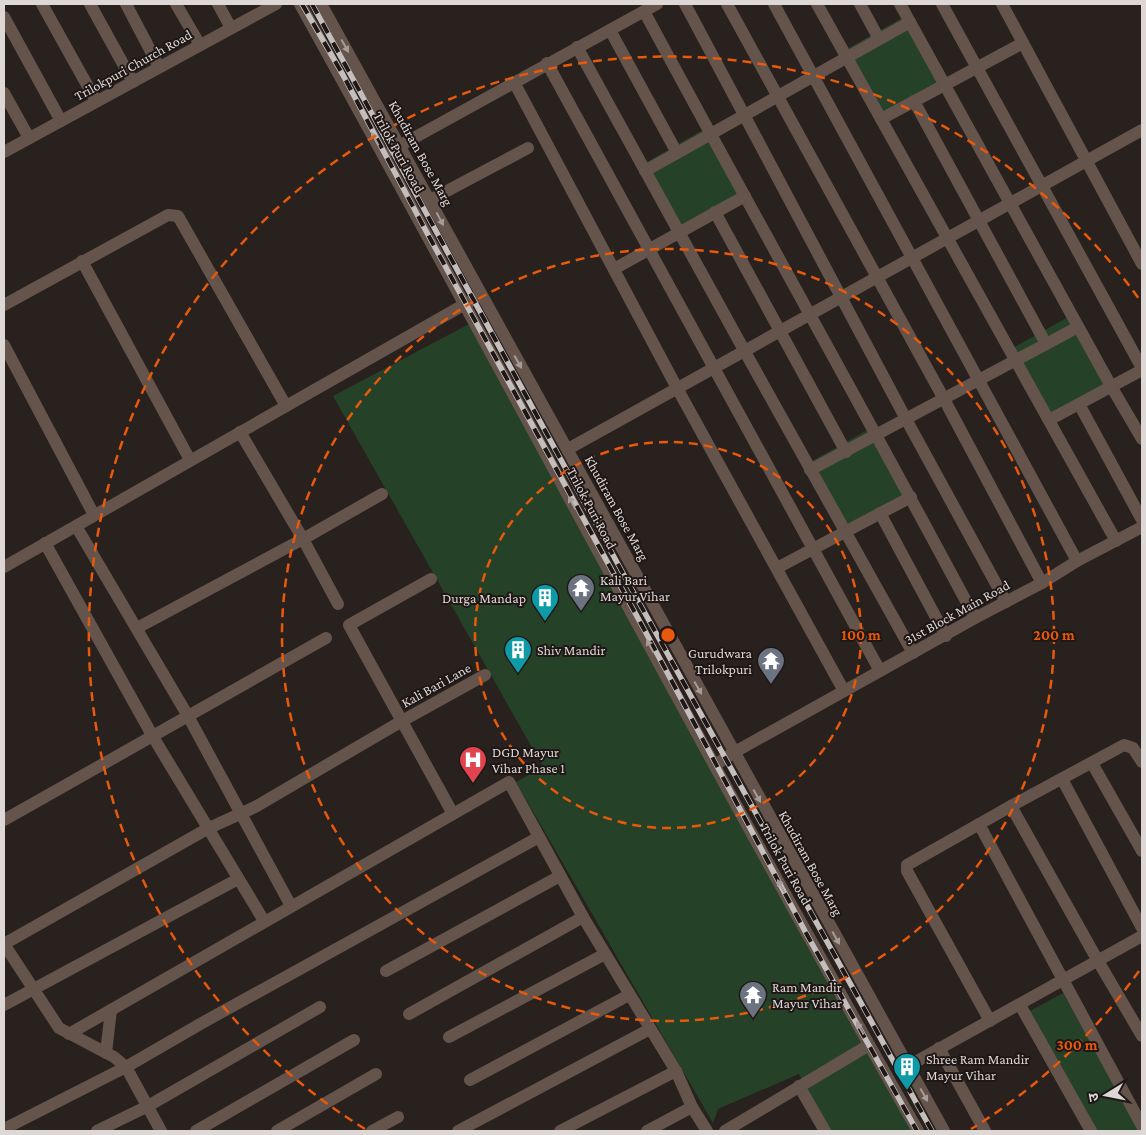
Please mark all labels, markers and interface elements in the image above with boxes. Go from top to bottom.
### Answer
street label: Trilokpuri Church Road [72,26,195,104]
one-way arrow [340,40,349,53]
street label: Khudiram Bose Marg [386,98,457,208]
street label: Trilok Puri Road [370,109,428,196]
one-way arrow [370,132,379,145]
one-way arrow [436,212,444,227]
one-way arrow [514,355,523,368]
street label: Khudiram Bose Marg [582,453,653,563]
street label: Trilok Puri Road [564,464,621,552]
one-way arrow [568,496,577,510]
place label: Kali Bari Mayur Vihar [600,572,670,604]
temple icon: Kali Bari Mayur Vihar [566,573,596,612]
street label: 31st Block Main Road [902,576,1013,648]
building icon: Durga Mandap [530,583,560,622]
place label: Durga Mandap [442,590,526,606]
centre of rings [659,626,677,644]
text: 100 m [841,627,881,643]
text: 200 m [1033,627,1075,643]
building icon: Shiv Mandir [503,635,533,674]
one-way arrow [646,638,654,653]
place label: Shiv Mandir [537,642,605,658]
place label: Gurudwara Trilokpuri [688,645,753,677]
temple icon: Gurudwara Trilokpuri [756,646,786,685]
street label: Kali Bari Lane [398,659,474,711]
one-way arrow [694,681,702,695]
place label: DGD Mayur Vihar Phase 1 [492,744,565,776]
hospital icon: DGD Mayur Vihar Phase 1 [458,745,488,784]
one-way arrow [753,789,761,803]
street label: Khudiram Bose Marg [776,808,847,918]
street label: Trilok Puri Road [757,821,815,908]
one-way arrow [777,878,785,893]
one-way arrow [832,931,840,945]
place label: Ram Mandir Mayur Vihar [772,979,842,1011]
temple icon: Ram Mandir Mayur Vihar [738,980,768,1019]
one-way arrow [855,1022,864,1035]
text: 300 m [1056,1037,1098,1053]
place label: Shree Ram Mandir Mayur Vihar [926,1051,1029,1083]
building icon: Shree Ram Mandir Mayur Vihar [892,1052,922,1091]
north arrow [1081,1070,1131,1120]
one-way arrow [919,1089,928,1102]
text: उ [1084,1091,1102,1103]

